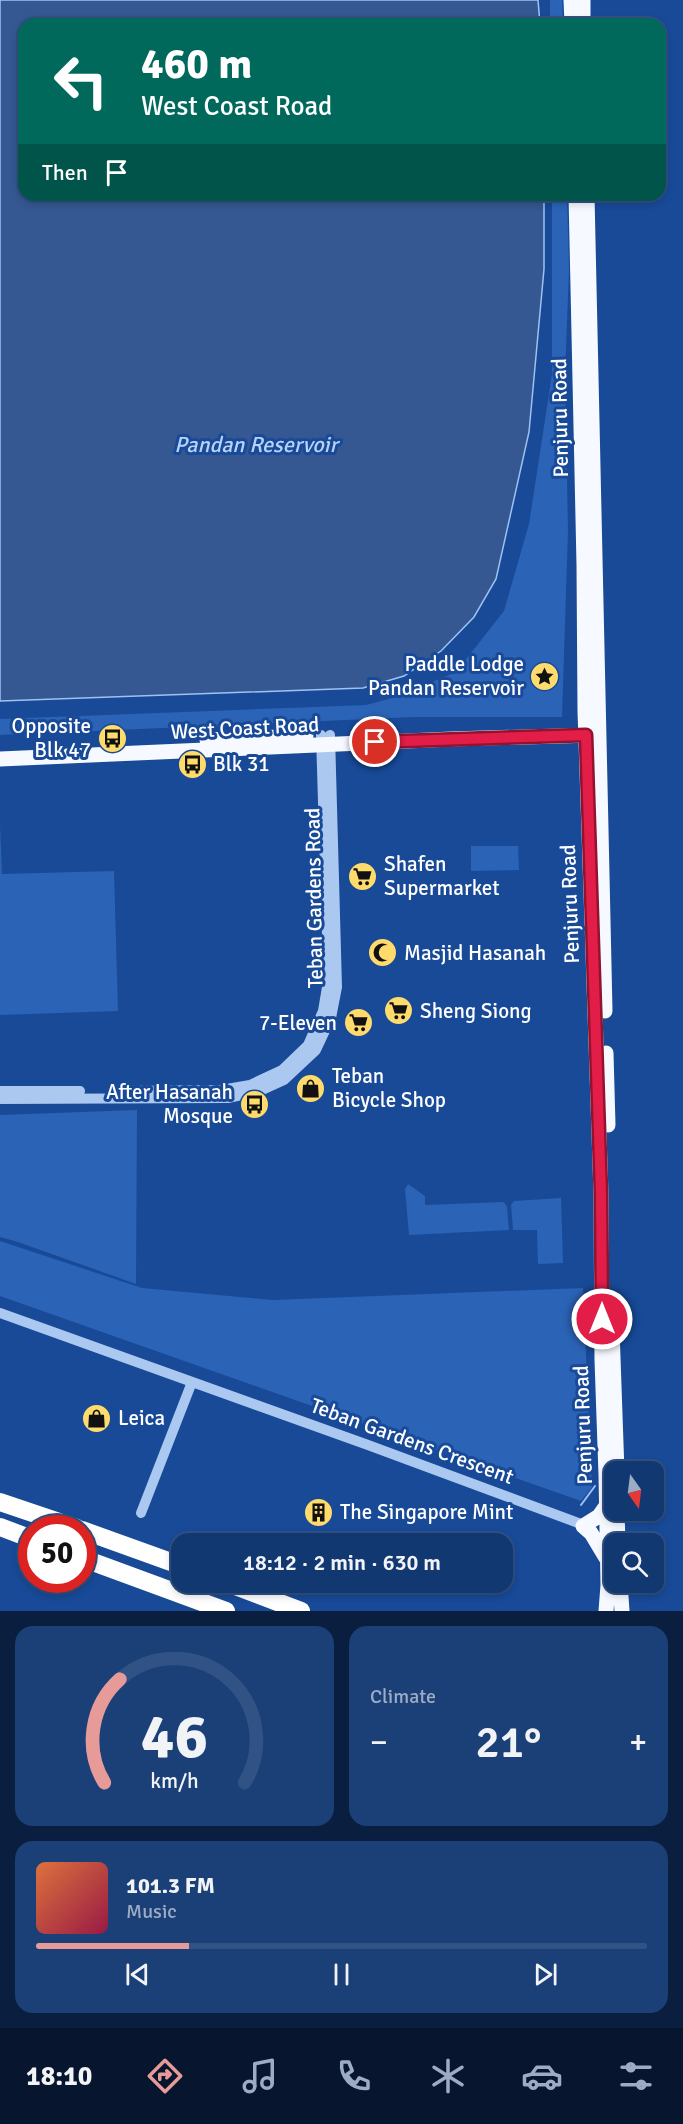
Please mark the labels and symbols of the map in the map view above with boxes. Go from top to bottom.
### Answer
street label: Penjuru Road [546,358,574,478]
water label: Pandan Reservoir [174,431,341,458]
place label: Paddle Lodge Pandan Reservoir [368,651,524,701]
place icon: Paddle Lodge Pandan Reservoir [529,660,561,692]
street label: West Coast Road [170,711,320,745]
place label: Opposite Blk 47 [12,713,91,763]
pin [349,716,400,767]
bus stop icon: Opposite Blk 47 [96,722,128,754]
bus stop icon: Blk 31 [176,748,208,780]
place label: Blk 31 [213,751,270,777]
street label: Teban Gardens Road [299,808,329,988]
street label: Penjuru Road [555,844,585,964]
place label: Shafen Supermarket [384,851,500,901]
supermarket icon: Shafen Supermarket [347,860,379,892]
mosque icon: Masjid Hasanah [367,937,399,969]
place label: Masjid Hasanah [404,940,546,966]
supermarket icon: Sheng Siong [383,995,415,1027]
place label: Sheng Siong [420,998,532,1024]
supermarket icon: 7-Eleven [342,1007,374,1039]
place label: 7-Eleven [259,1010,337,1036]
place label: Teban Bicycle Shop [332,1063,446,1113]
shop icon: Teban Bicycle Shop [295,1072,327,1104]
place label: After Hasanah Mosque [106,1079,233,1129]
bus stop icon: After Hasanah Mosque [238,1088,270,1120]
position arrow [570,1287,634,1351]
street label: Penjuru Road [568,1365,598,1485]
street label: Teban Gardens Crescent [307,1392,517,1490]
shop icon: Leica [81,1402,113,1434]
place label: Leica [118,1405,165,1431]
north arrow [604,1461,664,1521]
building icon: The Singapore Mint [303,1496,335,1528]
place label: The Singapore Mint [340,1499,513,1525]
speed limit sign: 50 [18,1515,96,1593]

